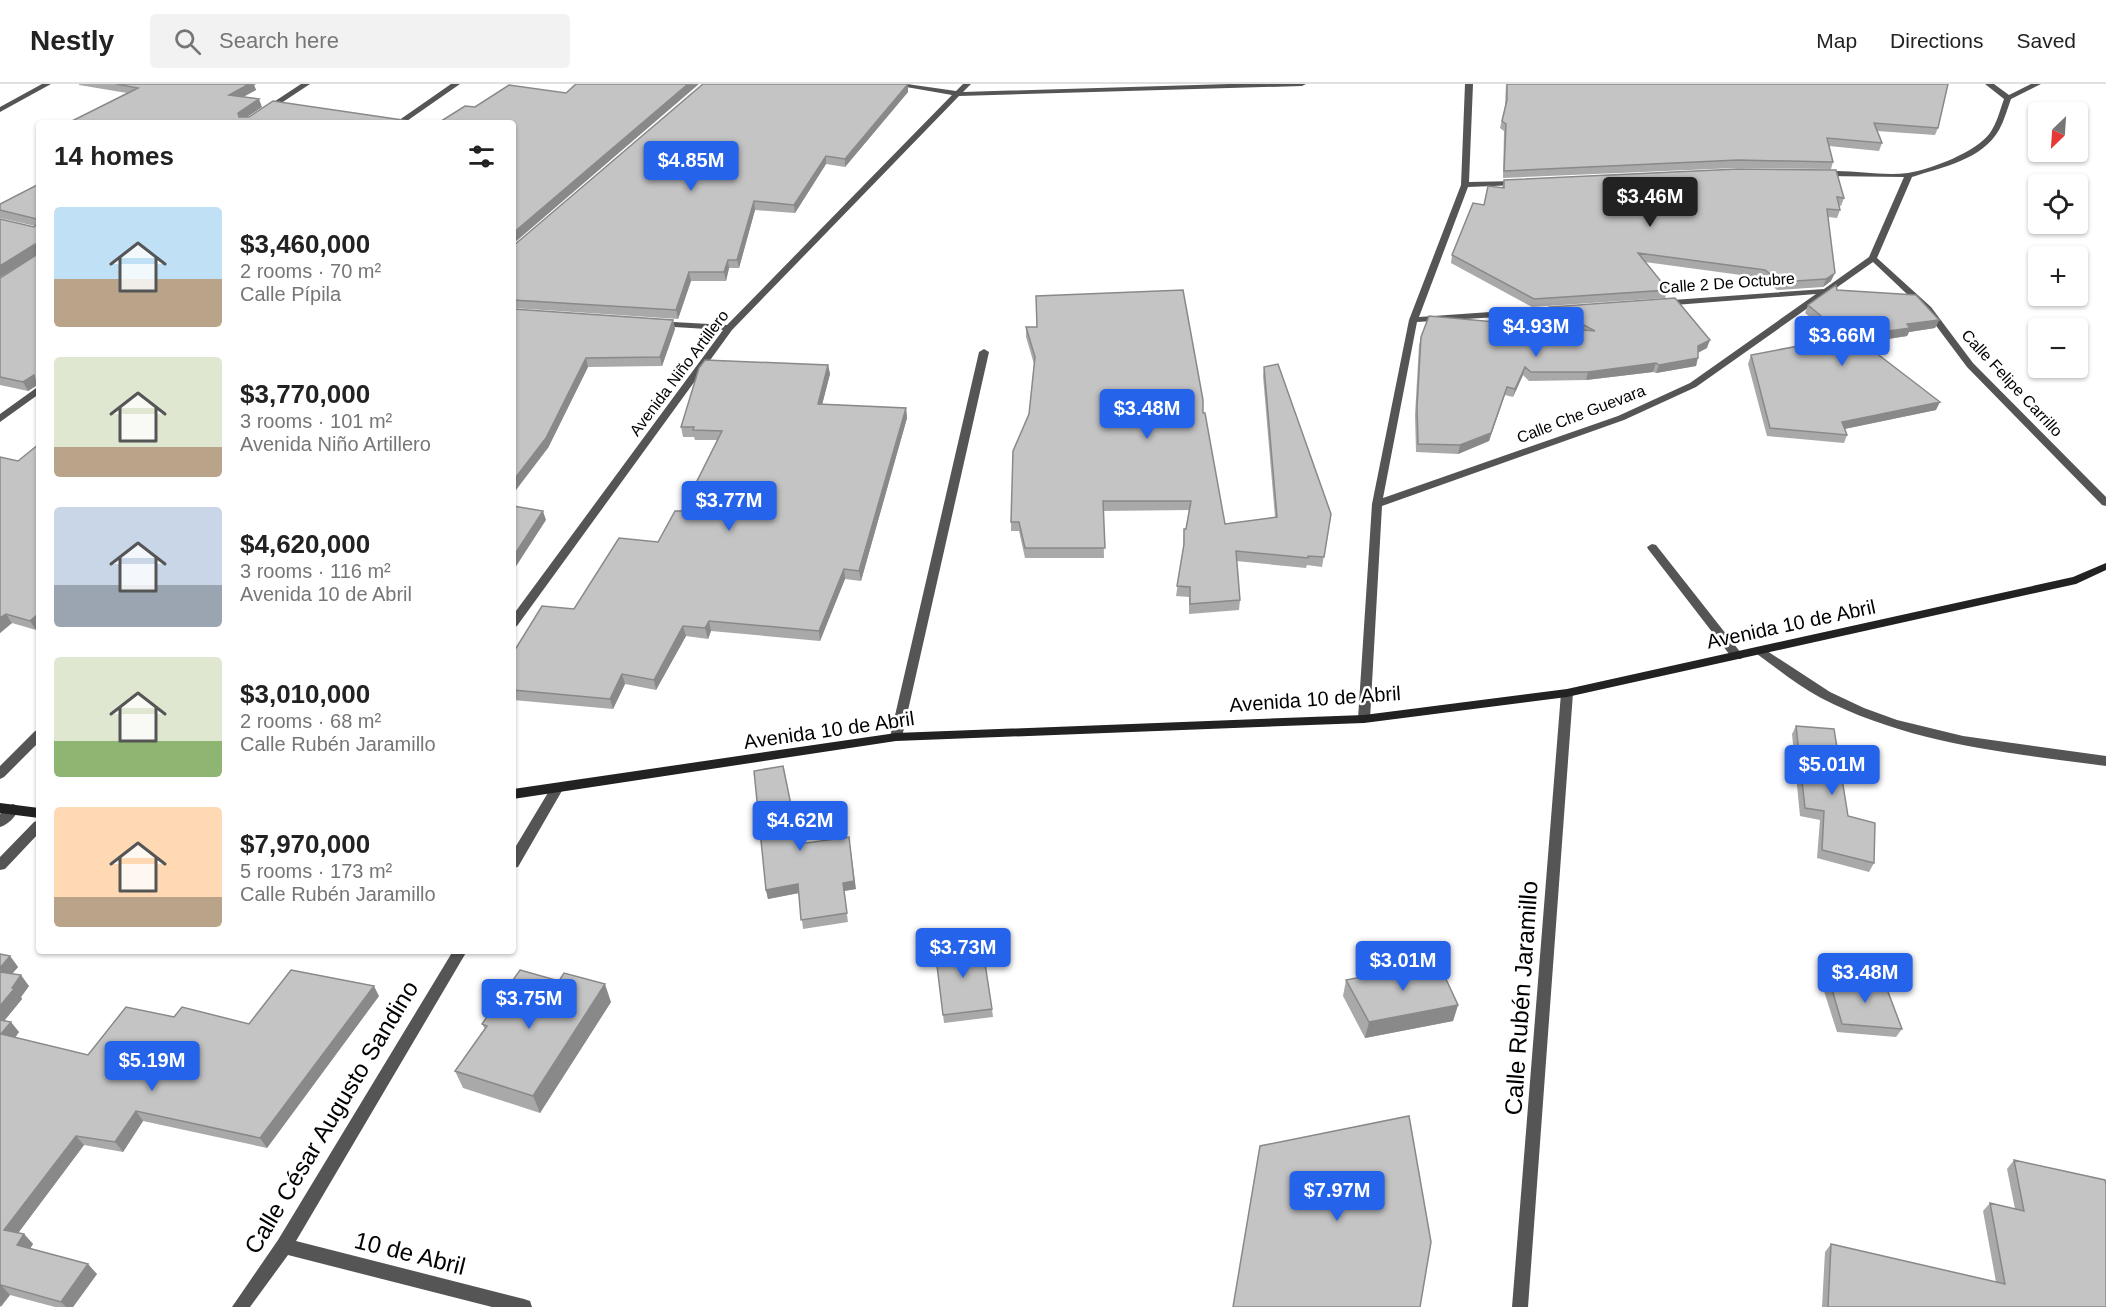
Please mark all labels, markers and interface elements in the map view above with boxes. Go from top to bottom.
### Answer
search box [150,14,570,68]
text: Nestly [30,25,114,56]
icon: search [171,25,204,58]
text: Search here [219,28,339,53]
text: Map [1816,29,1857,52]
text: Directions [1890,29,1983,52]
text: Saved [2016,29,2076,52]
north arrow [2028,102,2088,162]
map controls [2028,102,2088,378]
icon: filters [465,140,498,173]
text: 14 homes [54,141,174,171]
pin: $4.85M [642,141,740,192]
text: $4.85M [658,149,724,171]
button: locate [2028,174,2088,234]
pin: $3.46M [1601,177,1699,228]
text: $3.46M [1617,185,1683,207]
text: $3,460,000 [240,229,370,259]
icon: home [102,231,174,303]
button: + [2028,246,2088,306]
text: 2 rooms · 70 m² [240,260,381,282]
street label: Calle 2 De Octubre [1659,270,1796,296]
text: Calle Pípila [240,283,341,305]
street label: Avenida Niño Artillero [626,307,732,439]
pin: $4.93M [1487,307,1585,358]
text: $4.93M [1503,315,1569,337]
pin: $3.66M [1793,316,1891,367]
button: − [2028,318,2088,378]
text: $3.66M [1809,324,1875,346]
street label: Calle Felipe Carrillo [1958,326,2066,440]
text: $3,770,000 [240,379,370,409]
icon: home [102,381,174,453]
street label: Calle Che Guevara [1514,382,1648,446]
pin: $3.48M [1098,389,1196,440]
text: $3.48M [1114,397,1180,419]
text: 3 rooms · 101 m² [240,410,392,432]
text: Avenida Niño Artillero [240,433,431,455]
pin: $3.77M [680,481,778,532]
text: $3.77M [696,489,762,511]
text: $4,620,000 [240,529,370,559]
icon: home [102,531,174,603]
text: 3 rooms · 116 m² [240,560,391,582]
text: Avenida 10 de Abril [240,583,412,605]
street label: Avenida 10 de Abril [1705,595,1877,653]
text: $3,010,000 [240,679,370,709]
icon: home [102,681,174,753]
street label: Avenida 10 de Abril [1228,682,1402,716]
street label: Avenida 10 de Abril [742,707,916,753]
text: 2 rooms · 68 m² [240,710,381,732]
text: Calle Rubén Jaramillo [240,733,436,755]
pin: $5.01M [1783,745,1881,796]
text: $5.01M [1799,753,1865,775]
pin: $4.62M [751,801,849,852]
text: $4.62M [767,809,833,831]
text: $7,970,000 [240,829,370,859]
icon: home [102,831,174,903]
text: 5 rooms · 173 m² [240,860,392,882]
street label: Calle Rubén Jaramillo [1499,880,1543,1116]
text: Calle Rubén Jaramillo [240,883,436,905]
pin: $3.73M [914,928,1012,979]
text: $3.73M [930,936,996,958]
pin: $3.01M [1354,941,1452,992]
text: $3.01M [1370,949,1436,971]
pin: $3.48M [1816,953,1914,1004]
text: $3.48M [1832,961,1898,983]
street label: Calle César Augusto Sandino [239,976,423,1258]
pin: $3.75M [480,979,578,1030]
text: $3.75M [496,987,562,1009]
pin: $5.19M [103,1041,201,1092]
text: $5.19M [119,1049,185,1071]
pin: $7.97M [1288,1171,1386,1222]
text: $7.97M [1304,1179,1370,1201]
street label: 10 de Abril [352,1226,468,1280]

